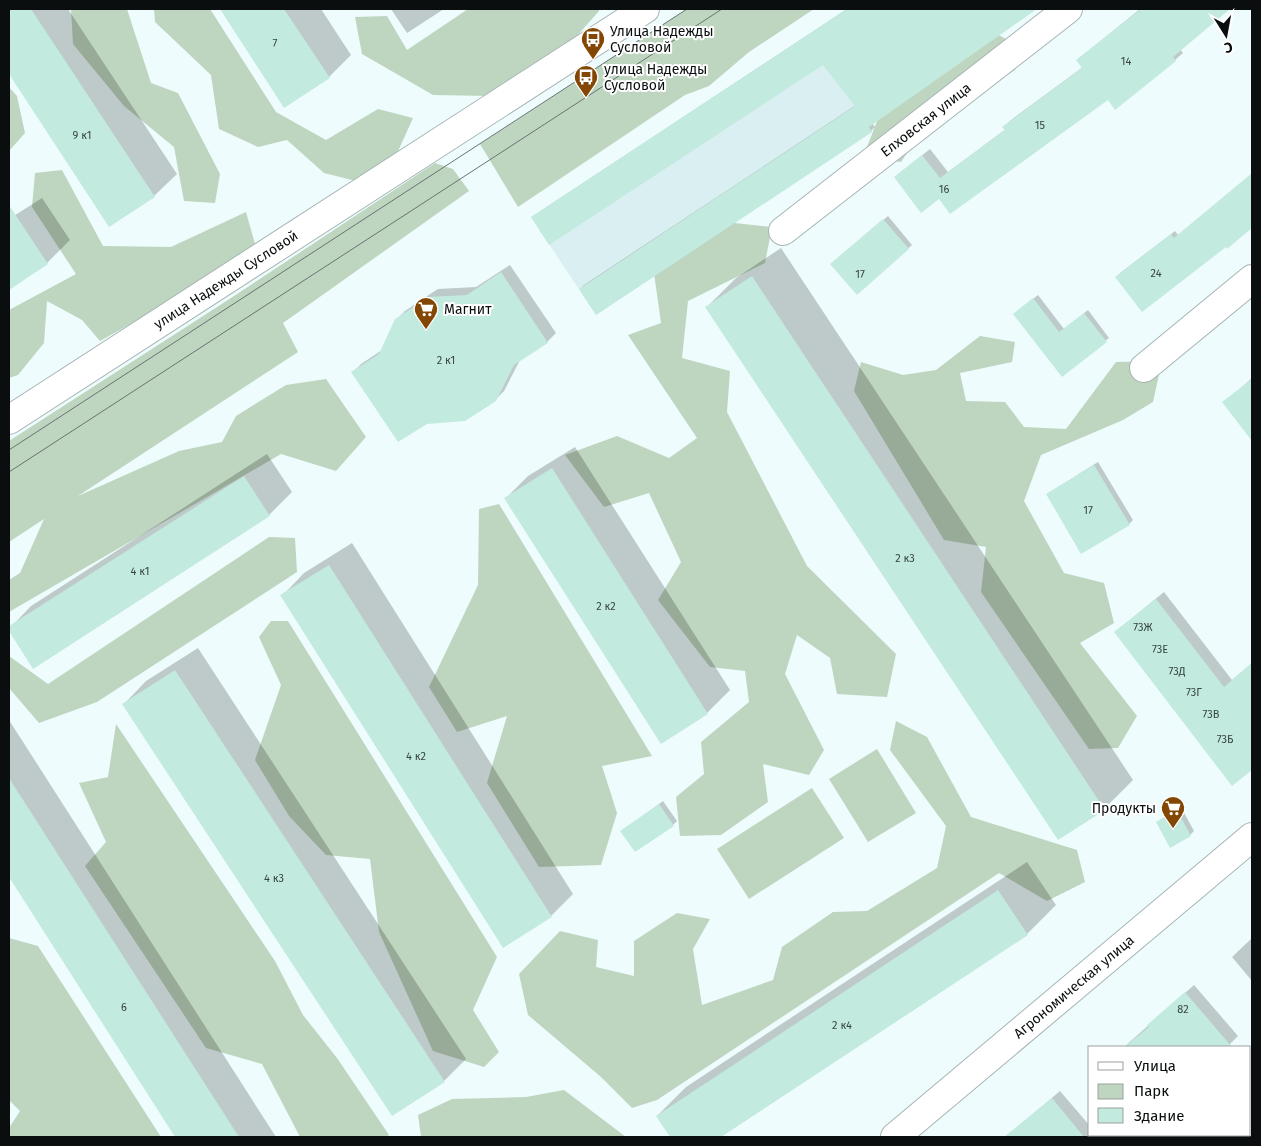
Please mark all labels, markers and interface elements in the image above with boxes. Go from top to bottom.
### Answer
north arrow [1201,10,1251,60]
place label: Улица Надежды Сусловой [610,23,713,56]
bus stop icon: Улица Надежды Сусловой [580,26,606,60]
house number: 7 [273,37,278,50]
text: С [1223,38,1234,56]
house number: 14 [1121,55,1131,68]
place label: улица Надежды Сусловой [604,61,707,94]
bus stop icon: улица Надежды Сусловой [573,64,599,98]
street label: Елховская улица [877,79,975,161]
house number: 15 [1035,119,1046,132]
house number: 9 к1 [73,129,92,142]
house number: 16 [939,183,949,196]
street label: улица Надежды Сусловой [151,227,301,333]
house number: 24 [1151,267,1162,280]
house number: 17 [855,268,865,281]
supermarket icon: Магнит [413,296,439,330]
place label: Магнит [444,301,492,318]
house number: 2 к1 [437,354,455,367]
house number: 17 [1083,504,1093,517]
house number: 2 к3 [895,552,915,565]
house number: 4 к1 [130,565,150,578]
house number: 2 к2 [596,600,616,613]
house number: 73Ж [1133,621,1153,634]
house number: 73Е [1152,643,1168,656]
house number: 73Д [1169,665,1186,678]
house number: 73Г [1186,686,1202,699]
house number: 73В [1203,708,1220,721]
house number: 73Б [1217,733,1234,746]
house number: 4 к2 [406,750,426,763]
supermarket icon: Продукты [1160,795,1186,829]
place label: Продукты [1092,800,1156,817]
house number: 4 к3 [264,872,284,885]
street label: Агрономическая улица [1010,932,1138,1042]
house number: 6 [121,1001,127,1014]
house number: 82 [1177,1003,1189,1016]
house number: 2 к4 [832,1019,852,1032]
legend [1088,1046,1251,1136]
text: Улица [1134,1057,1176,1075]
text: Парк [1134,1082,1169,1100]
text: Здание [1134,1107,1184,1125]

